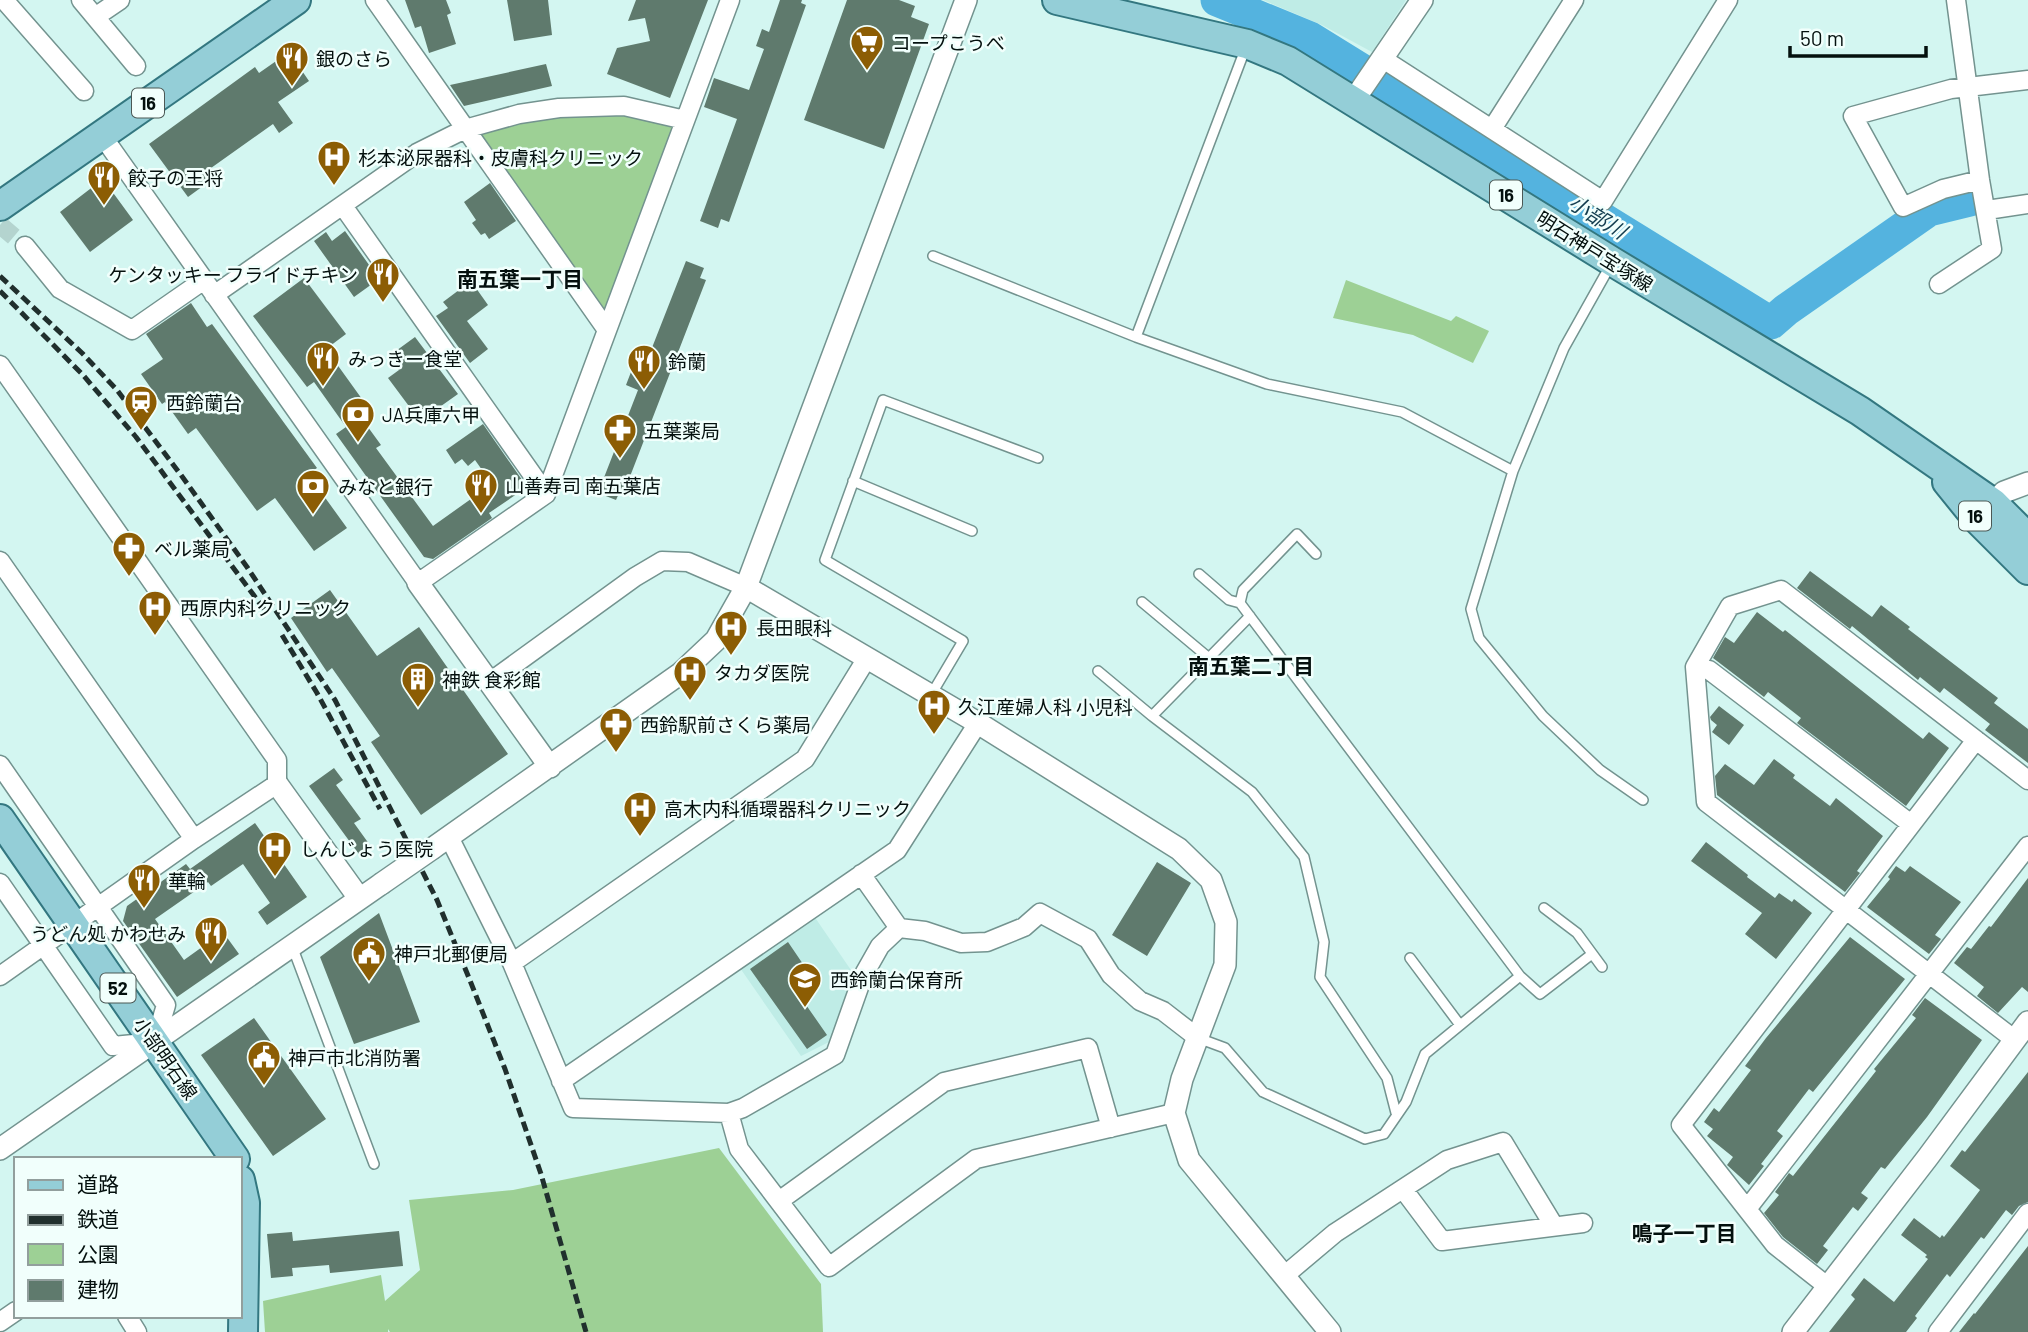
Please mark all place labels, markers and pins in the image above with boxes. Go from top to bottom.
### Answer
supermarket icon: コープこうべ [848,23,886,72]
place label: コープこうべ [892,31,1005,54]
restaurant icon: 銀のさら [273,39,311,88]
place label: 銀のさら [316,47,392,70]
hospital icon: 杉本泌尿器科・皮膚科クリニック [315,138,353,187]
place label: 杉本泌尿器科・皮膚科クリニック [358,146,643,169]
restaurant icon: 餃子の王将 [85,158,123,207]
place label: 餃子の王将 [128,166,223,189]
restaurant icon: ケンタッキー フライドチキン [364,255,402,304]
place label: ケンタッキー フライドチキン [108,263,358,286]
restaurant icon: みっきー食堂 [304,339,342,388]
restaurant icon: 鈴蘭 [625,342,663,391]
place label: みっきー食堂 [348,347,462,370]
place label: 鈴蘭 [668,350,706,373]
station icon: 西鈴蘭台 [122,383,160,432]
place label: 西鈴蘭台 [166,391,242,414]
bank icon: JA兵庫六甲 [339,395,377,444]
place label: JA兵庫六甲 [382,403,480,426]
pharmacy icon: 五葉薬局 [601,411,639,460]
place label: 五葉薬局 [644,419,720,442]
restaurant icon: 山善寿司 南五葉店 [462,466,500,515]
bank icon: みなと銀行 [294,467,332,516]
place label: 山善寿司 南五葉店 [505,474,661,497]
place label: みなと銀行 [338,475,433,498]
pharmacy icon: ベル薬局 [110,529,148,578]
place label: ベル薬局 [154,537,230,560]
hospital icon: 西原内科クリニック [136,588,174,637]
place label: 西原内科クリニック [180,596,351,619]
hospital icon: 長田眼科 [712,608,750,657]
place label: 長田眼科 [756,616,832,639]
hospital icon: タカダ医院 [671,653,709,702]
building icon: 神鉄 食彩館 [399,660,437,709]
place label: タカダ医院 [714,661,809,684]
place label: 神鉄 食彩館 [442,668,541,691]
hospital icon: 久江産婦人科 小児科 [915,687,953,736]
place label: 久江産婦人科 小児科 [958,695,1133,718]
pharmacy icon: 西鈴駅前さくら薬局 [597,705,635,754]
place label: 西鈴駅前さくら薬局 [640,713,811,736]
hospital icon: 高木内科循環器科クリニック [621,789,659,838]
place label: 高木内科循環器科クリニック [664,797,911,820]
hospital icon: しんじょう医院 [256,829,294,878]
place label: しんじょう医院 [300,837,433,860]
restaurant icon: 華輪 [125,861,163,910]
place label: 華輪 [168,869,206,892]
restaurant icon: うどん処 かわせみ [192,914,230,963]
place label: うどん処 かわせみ [30,922,186,945]
public building icon: 神戸北郵便局 [350,934,388,983]
place label: 神戸北郵便局 [394,942,508,965]
school or university icon: 西鈴蘭台保育所 [786,960,824,1009]
place label: 西鈴蘭台保育所 [830,968,963,991]
public building icon: 神戸市北消防署 [245,1038,283,1087]
place label: 神戸市北消防署 [288,1046,421,1069]

